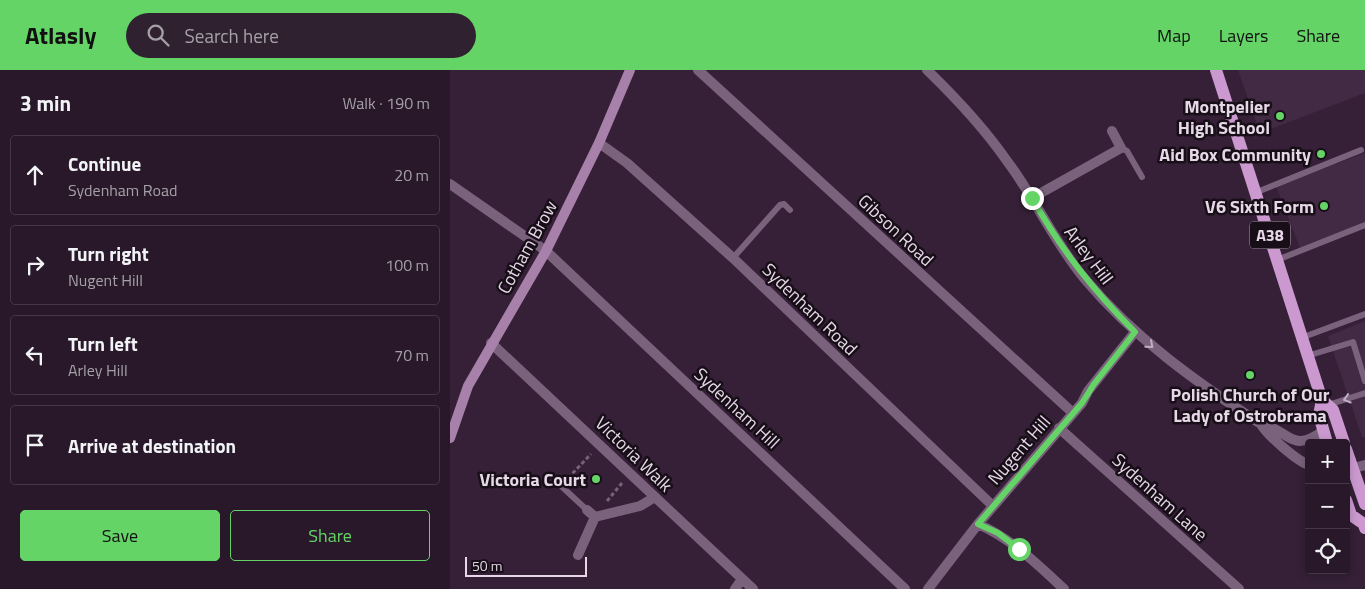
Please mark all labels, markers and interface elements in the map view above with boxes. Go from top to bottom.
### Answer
search box [126,13,476,58]
text: Atlasly [25,17,96,53]
icon: search [144,21,172,49]
text: Search here [184,21,279,50]
text: Map [1157,22,1191,49]
text: Layers [1219,22,1268,49]
text: Share [1296,22,1340,49]
text: 3 min [20,87,71,119]
text: Walk · 190 m [342,91,430,115]
place label: Montpelier High School [1178,93,1270,141]
marker: Montpelier High School [1274,110,1286,122]
place label: Aid Box Community [1159,141,1311,168]
marker: Aid Box Community [1315,148,1327,160]
text: Continue [68,149,141,178]
icon: ahead [21,161,49,189]
text: 20 m [394,163,429,187]
text: Sydenham Road [68,178,177,202]
route end [1021,187,1044,210]
street label: Gibson Road [852,188,940,272]
place label: V6 Sixth Form [1205,193,1314,220]
street label: Cotham Brow [490,195,564,299]
marker: V6 Sixth Form [1318,200,1330,212]
street label: Arley Hill [1058,220,1120,290]
road number: A38 [1250,222,1290,248]
text: Turn right [68,239,149,268]
icon: right [21,251,49,279]
text: 100 m [385,253,429,277]
street label: Sydenham Road [756,257,864,361]
text: Nugent Hill [68,268,143,292]
text: Turn left [68,329,138,358]
one-way arrow [1144,339,1153,348]
icon: left [21,341,49,369]
text: 70 m [394,343,429,367]
text: Arley Hill [68,358,128,382]
street label: Sydenham Hill [688,361,786,455]
marker: Polish Church of Our Lady of Ostrobrama [1244,369,1256,381]
place label: Polish Church of Our Lady of Ostrobrama [1171,381,1330,429]
one-way arrow [1343,393,1351,403]
street label: Nugent Hill [981,409,1057,491]
street label: Victoria Walk [589,410,679,498]
icon: arrive [21,431,49,459]
text: Arrive at destination [68,431,236,460]
map controls [1305,439,1350,574]
button: + [1305,439,1350,484]
street label: Sydenham Lane [1106,447,1214,547]
place label: Victoria Court [479,466,586,493]
marker: Victoria Court [590,473,602,485]
button: − [1305,484,1350,529]
button: Save [20,510,220,561]
button: Share [230,510,430,561]
button: locate [1305,529,1350,574]
route start [1008,538,1031,561]
scale bar [465,554,588,577]
text: 50 m [472,555,502,576]

